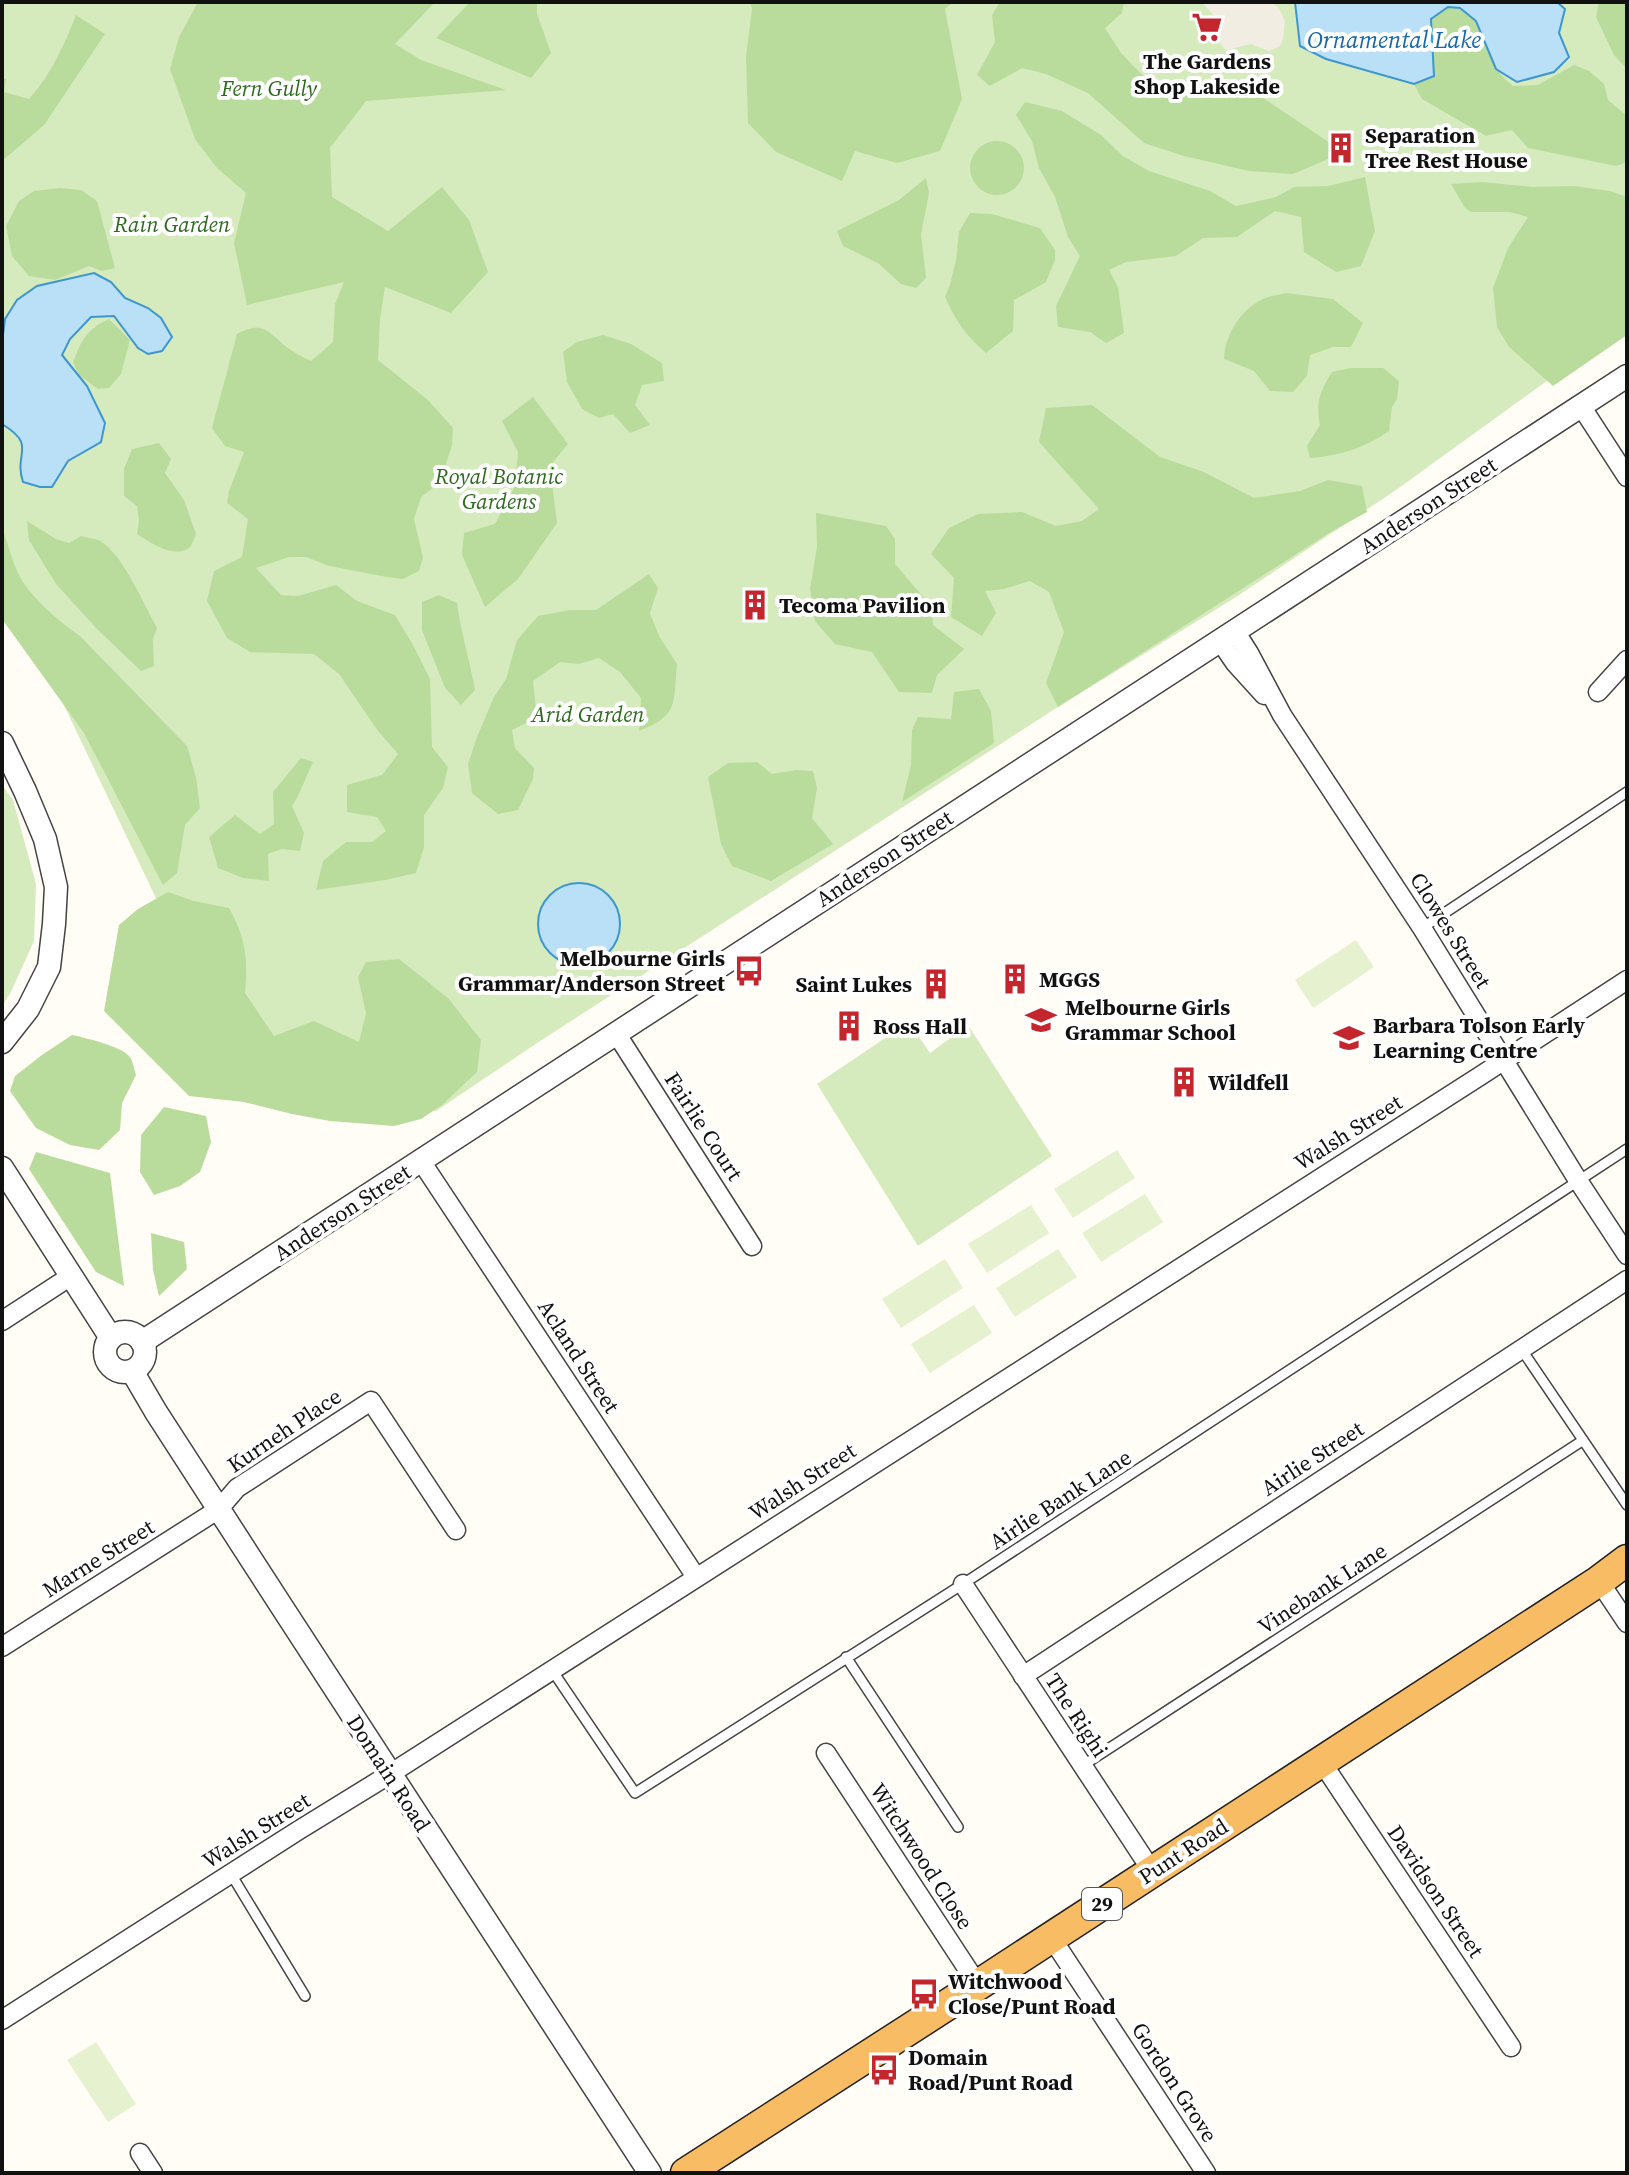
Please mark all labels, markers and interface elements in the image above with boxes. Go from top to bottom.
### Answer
supermarket icon: The Gardens Shop Lakeside [1190,10,1224,44]
water label: Ornamental Lake [1307,23,1481,56]
place label: The Gardens Shop Lakeside [1134,46,1280,101]
park label: Fern Gully [220,73,317,103]
place label: Separation Tree Rest House [1365,120,1528,175]
building icon: Separation Tree Rest House [1324,131,1358,165]
park label: Rain Garden [113,209,231,239]
street label: Anderson Street [1354,449,1503,561]
park label: Royal Botanic Gardens [434,461,563,516]
building icon: Tecoma Pavilion [738,588,772,622]
place label: Tecoma Pavilion [779,590,946,620]
park label: Arid Garden [530,699,645,729]
street label: Anderson Street [810,802,959,914]
street label: Clowes Street [1403,866,1499,994]
place label: Melbourne Girls Grammar/Anderson Street [458,943,726,998]
bus stop icon: Melbourne Girls Grammar/Anderson Street [732,954,766,988]
building icon: MGGS [998,962,1032,996]
place label: MGGS [1039,964,1100,994]
building icon: Saint Lukes [919,967,953,1001]
place label: Saint Lukes [795,969,912,999]
place label: Melbourne Girls Grammar School [1065,992,1236,1047]
school or university icon: Melbourne Girls Grammar School [1024,1003,1058,1037]
building icon: Ross Hall [832,1009,866,1043]
place label: Barbara Tolson Early Learning Centre [1373,1010,1585,1065]
place label: Ross Hall [873,1011,967,1041]
school or university icon: Barbara Tolson Early Learning Centre [1332,1021,1366,1055]
building icon: Wildfell [1167,1065,1201,1099]
street label: Fairlie Court [658,1066,751,1187]
place label: Wildfell [1208,1067,1289,1097]
street label: Walsh Street [1288,1087,1408,1177]
street label: Anderson Street [268,1156,417,1268]
street label: Acland Street [531,1293,627,1419]
street label: Kurneh Place [221,1381,347,1479]
street label: Airlie Street [1255,1413,1370,1502]
street label: Walsh Street [743,1435,862,1527]
street label: Airlie Bank Lane [983,1442,1137,1556]
street label: Marne Street [36,1511,160,1604]
street label: Vinebank Lane [1252,1535,1392,1641]
street label: The Righi [1039,1667,1115,1763]
street label: Domain Road [340,1709,438,1838]
street label: Witchwood Close [863,1777,981,1935]
street label: Walsh Street [196,1785,316,1875]
street label: Punt Road [1132,1811,1234,1891]
street label: Davidson Street [1381,1819,1492,1964]
road number: 29 [1082,1888,1122,1920]
place label: Witchwood Close/Punt Road [948,1966,1116,2021]
bus stop icon: Witchwood Close/Punt Road [907,1977,941,2011]
street label: Gordon Grove [1125,2016,1225,2148]
place label: Domain Road/Punt Road [908,2042,1073,2097]
bus stop icon: Domain Road/Punt Road [867,2053,901,2087]

